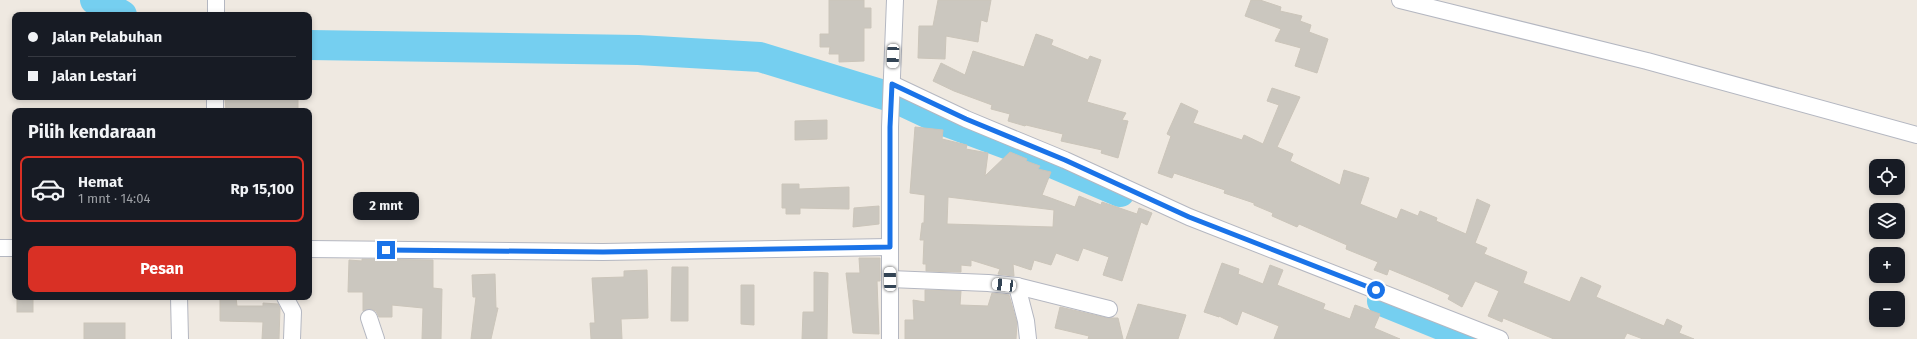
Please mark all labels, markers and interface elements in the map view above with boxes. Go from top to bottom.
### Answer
text: Jalan Pelabuhan [52,28,162,46]
car [887,44,899,68]
text: Jalan Lestari [52,67,137,85]
text: Pilih kendaraan [28,121,156,143]
map controls [1869,159,1905,327]
button: locate [1869,159,1905,195]
icon: car [30,171,66,207]
text: Hemat [78,173,123,191]
text: Rp 15,100 [231,180,294,198]
text: 1 mnt · 14:04 [78,191,150,206]
callout: 2 mnt [353,192,419,220]
text: 2 mnt [369,198,403,213]
button: layers [1869,203,1905,239]
route end [377,241,395,259]
button: Pesan [28,246,296,292]
button: + [1869,247,1905,283]
car [884,267,896,291]
car [991,278,1017,292]
route start [1367,281,1385,299]
button: − [1869,291,1905,327]

